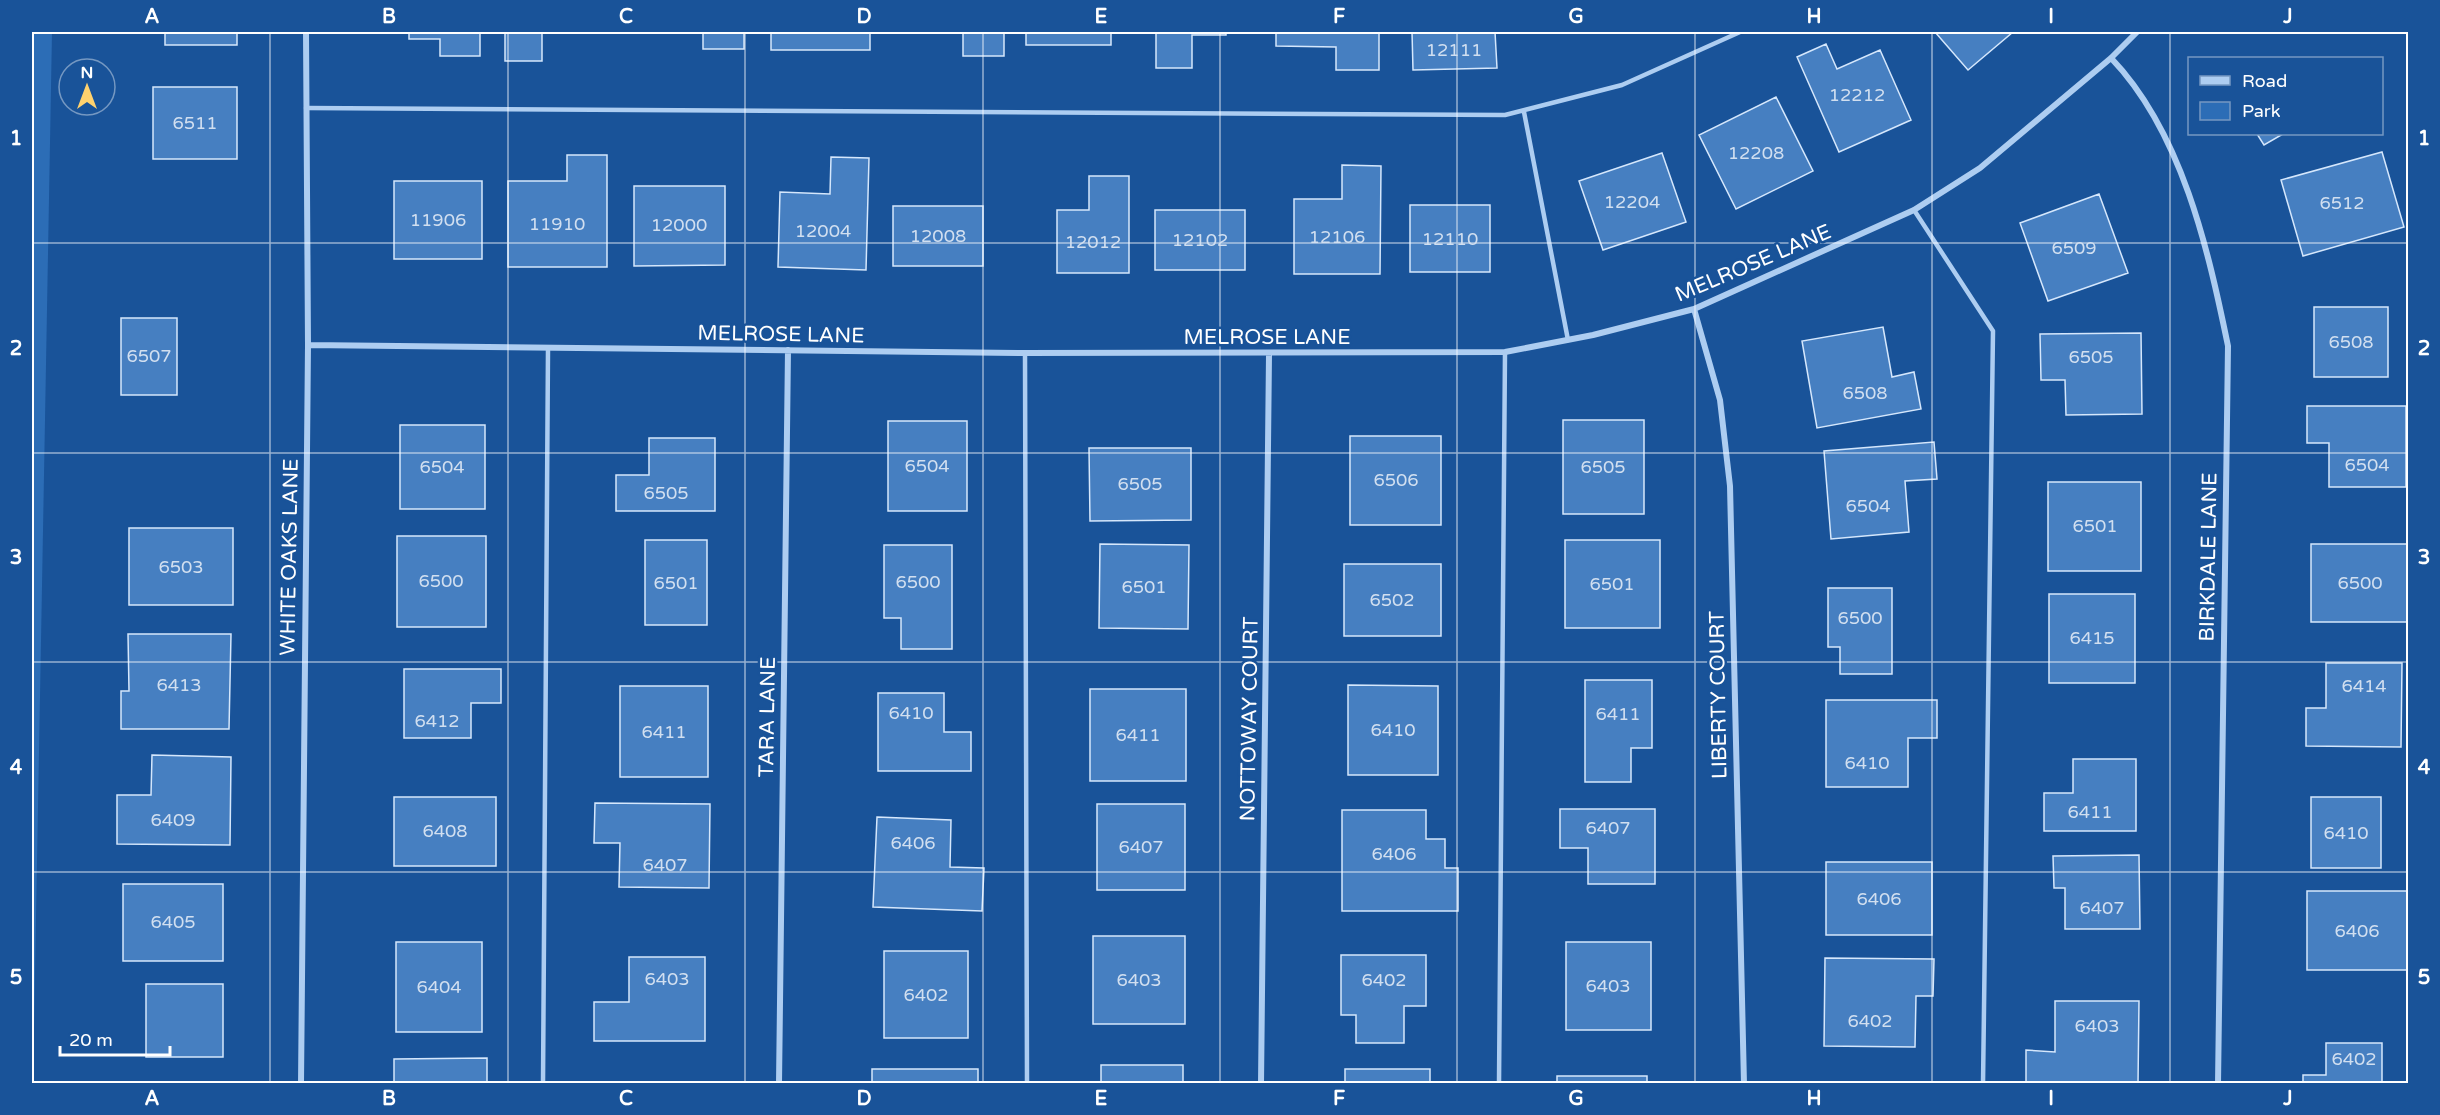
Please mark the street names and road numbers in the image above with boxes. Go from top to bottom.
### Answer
street label: MELROSE LANE [1671,219,1835,308]
street label: MELROSE LANE [697,321,865,348]
street label: MELROSE LANE [1183,325,1351,350]
street label: WHITE OAKS LANE [275,458,304,656]
street label: BIRKDALE LANE [2195,472,2222,642]
street label: LIBERTY COURT [1705,610,1732,779]
street label: NOTTOWAY COURT [1235,616,1264,822]
street label: TARA LANE [754,656,781,778]

